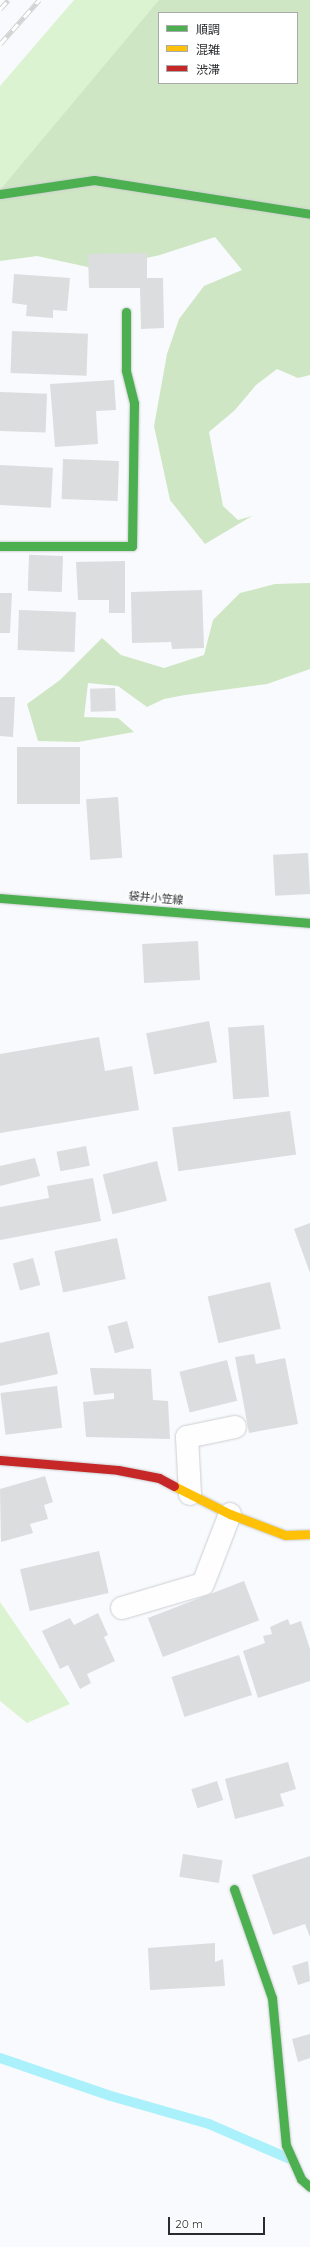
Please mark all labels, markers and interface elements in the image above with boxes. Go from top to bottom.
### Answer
legend [158,12,298,84]
text: 順調 [196,22,220,37]
text: 混雑 [196,42,220,57]
text: 渋滞 [196,62,220,77]
street label: 袋井小笠線 [128,889,184,907]
scale bar [170,2209,267,2235]
text: 20 m [175,2216,203,2231]

